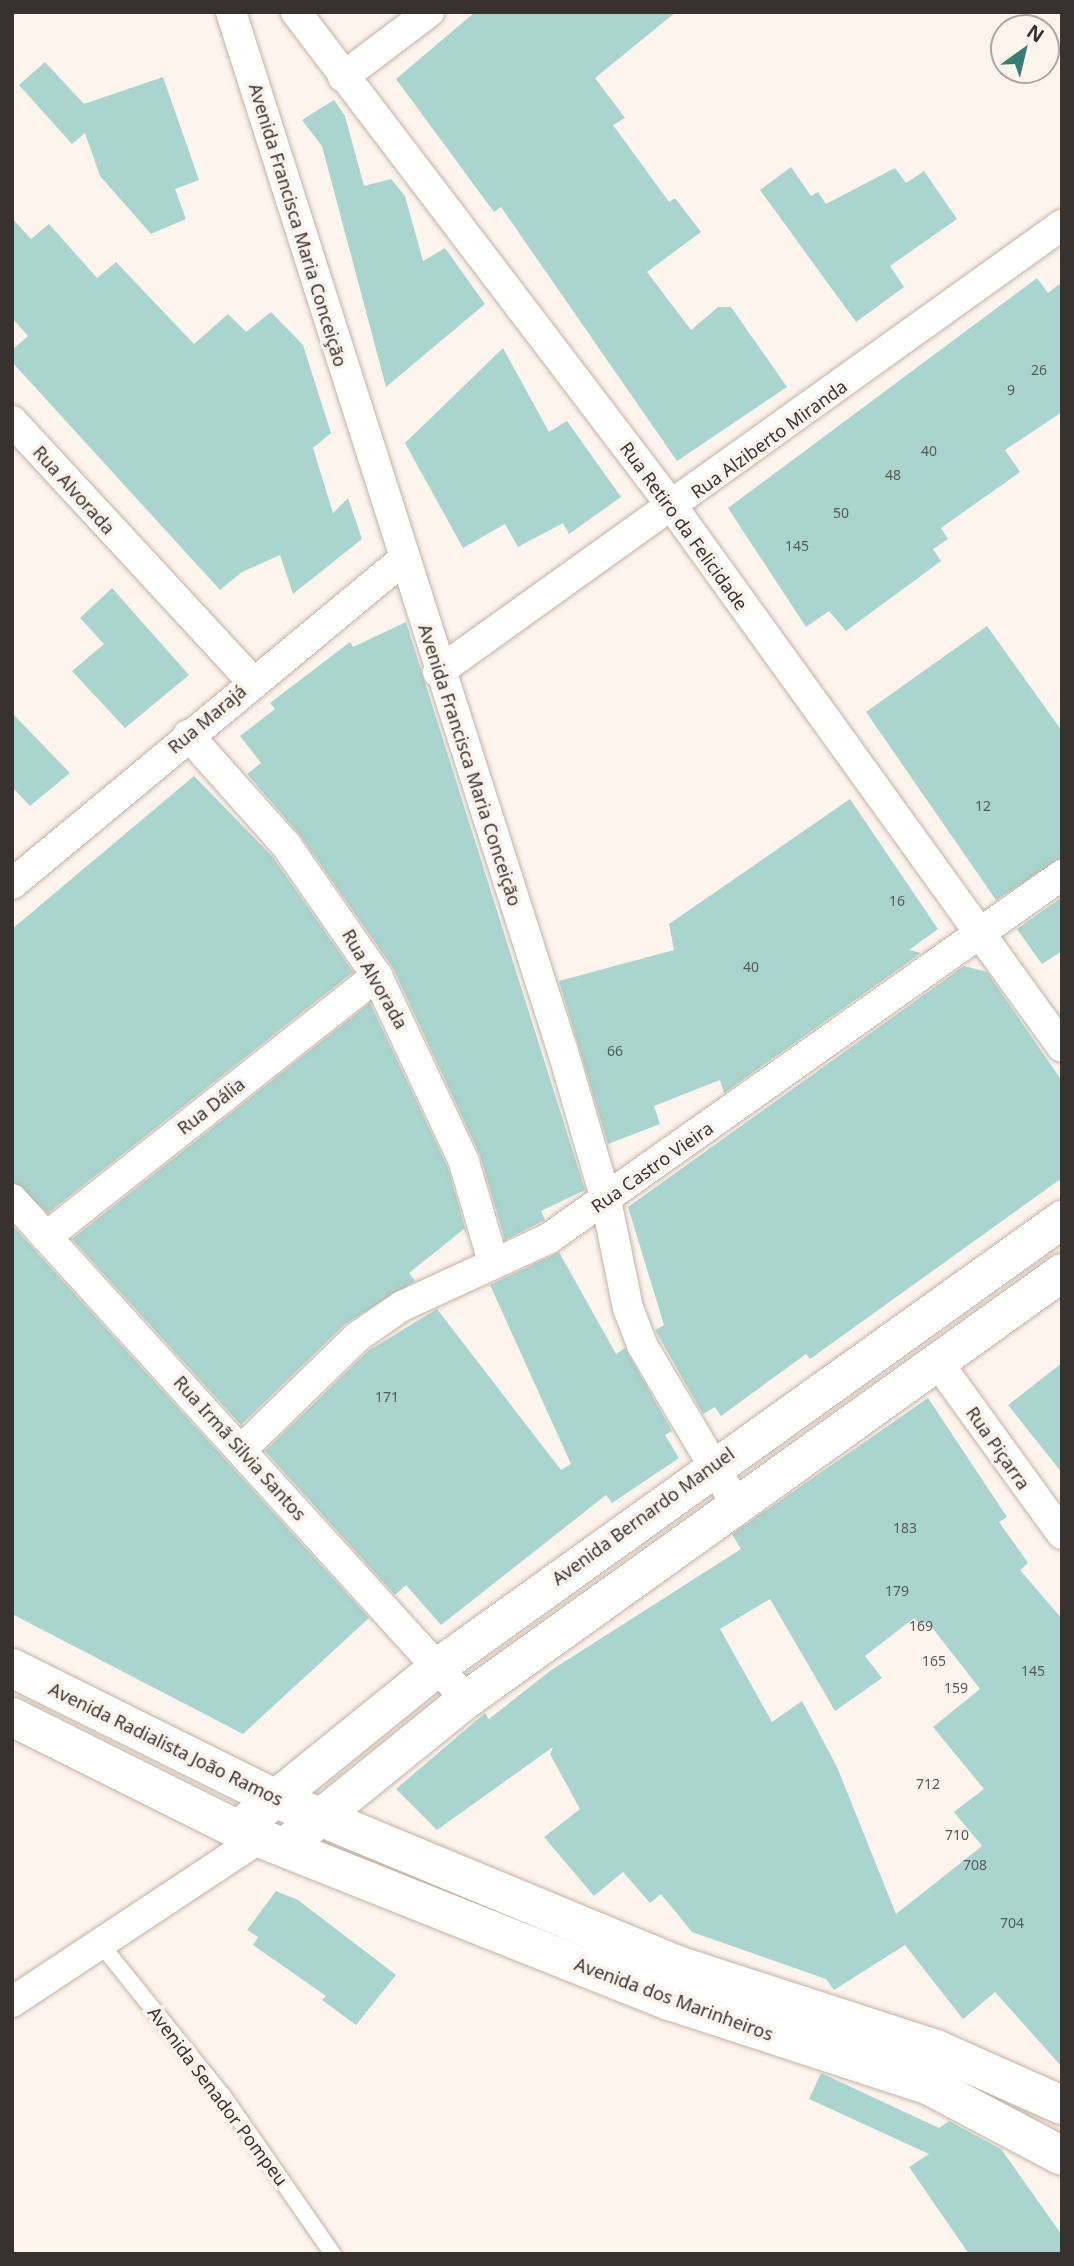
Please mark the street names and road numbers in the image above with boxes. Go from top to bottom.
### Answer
street label: Avenida Francisca Maria Conceição [245,81,351,369]
street label: Rua Alziberto Miranda [687,375,851,503]
street label: Rua Retiro da Felicidade [616,438,752,614]
street label: Rua Alvorada [29,441,119,539]
street label: Avenida Francisca Maria Conceição [414,621,526,909]
street label: Rua Marajá [164,680,250,758]
street label: Rua Alvorada [338,925,412,1033]
street label: Rua Dália [173,1073,249,1139]
street label: Rua Castro Vieira [587,1117,717,1217]
street label: Rua Irmã Silvia Santos [169,1371,311,1525]
street label: Rua Piçarra [962,1402,1034,1494]
street label: Avenida Bernardo Manuel [548,1443,738,1589]
street label: Avenida Radialista João Ramos [45,1678,287,1810]
street label: Avenida dos Marinheiros [572,1953,776,2045]
street label: Avenida Senador Pompeu [144,2002,292,2190]

